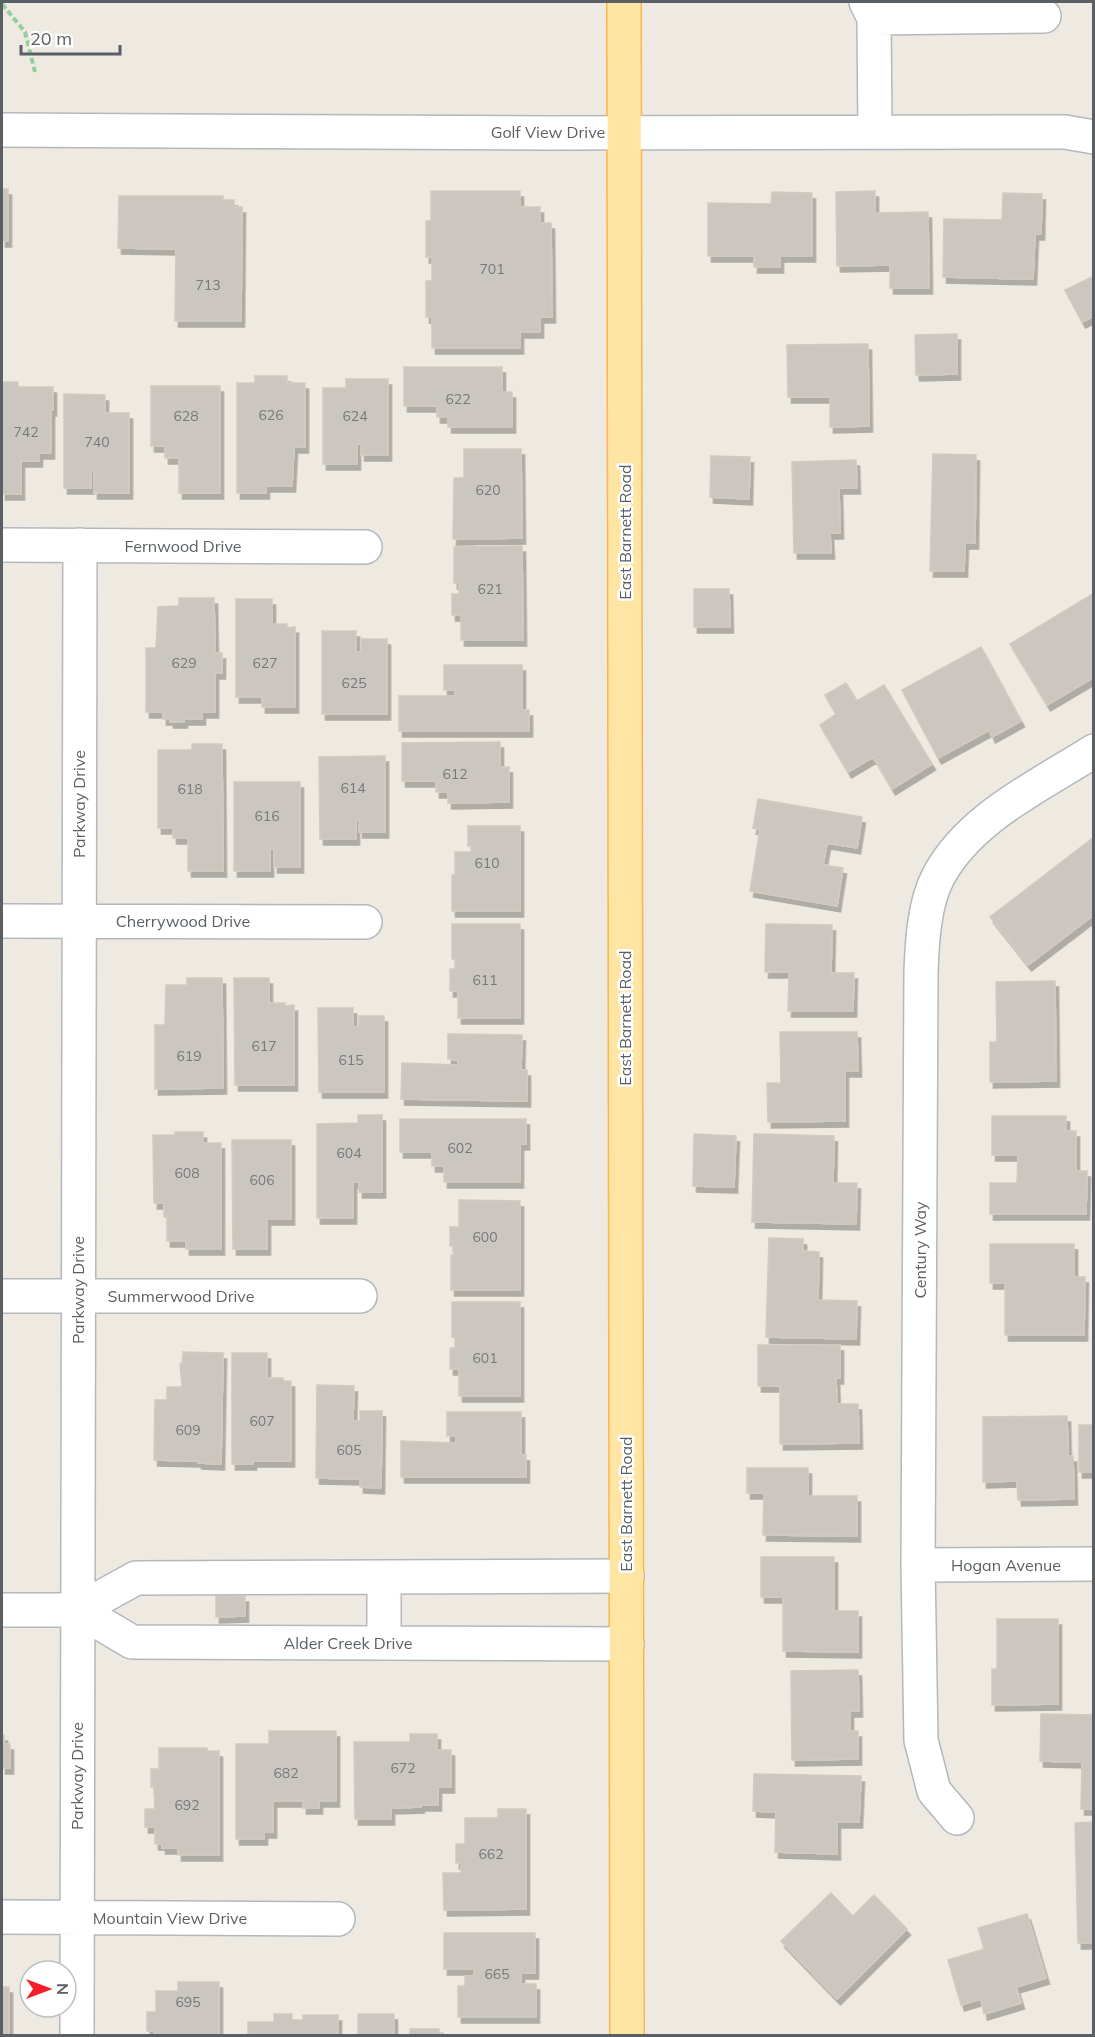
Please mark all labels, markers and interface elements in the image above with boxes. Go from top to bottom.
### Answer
scale bar [21,18,120,56]
text: 20 m [30,27,72,50]
street label: Golf View Drive [491,122,605,142]
house number: 701 [479,260,505,278]
house number: 713 [195,276,221,294]
house number: 622 [445,390,471,408]
house number: 626 [258,406,284,424]
house number: 628 [173,407,199,425]
house number: 624 [342,407,368,425]
house number: 742 [13,423,39,441]
house number: 740 [84,433,110,451]
street label: East Barnett Road [615,464,635,600]
house number: 620 [475,481,501,499]
street label: Fernwood Drive [125,536,241,556]
house number: 621 [477,580,503,598]
house number: 629 [171,654,197,672]
house number: 627 [252,654,278,672]
house number: 625 [341,674,367,692]
street label: Parkway Drive [69,750,89,858]
house number: 612 [442,765,468,783]
house number: 614 [340,779,366,797]
house number: 618 [177,780,203,798]
house number: 616 [254,807,280,825]
house number: 610 [474,854,500,872]
street label: Cherrywood Drive [116,911,250,931]
street label: East Barnett Road [615,950,635,1086]
house number: 611 [472,971,498,989]
house number: 617 [251,1037,277,1055]
house number: 619 [176,1047,202,1065]
house number: 615 [338,1051,364,1069]
house number: 602 [447,1139,473,1157]
house number: 604 [336,1144,362,1162]
house number: 608 [174,1164,200,1182]
house number: 606 [249,1171,275,1189]
street label: Century Way [910,1201,930,1299]
house number: 600 [472,1228,498,1246]
street label: Parkway Drive [68,1236,88,1344]
street label: Summerwood Drive [108,1286,254,1306]
house number: 601 [472,1349,498,1367]
house number: 607 [249,1412,275,1430]
house number: 609 [175,1421,201,1439]
street label: East Barnett Road [616,1436,636,1572]
house number: 605 [336,1441,362,1459]
street label: Hogan Avenue [951,1555,1061,1575]
street label: Alder Creek Drive [284,1633,412,1653]
street label: Parkway Drive [67,1722,87,1830]
house number: 672 [390,1759,416,1777]
house number: 682 [273,1764,299,1782]
house number: 692 [174,1796,200,1814]
house number: 662 [478,1845,504,1863]
street label: Mountain View Drive [93,1908,247,1928]
north arrow [18,1959,78,2019]
house number: 665 [484,1965,510,1983]
text: N [53,1983,73,1995]
house number: 695 [175,1993,201,2011]

